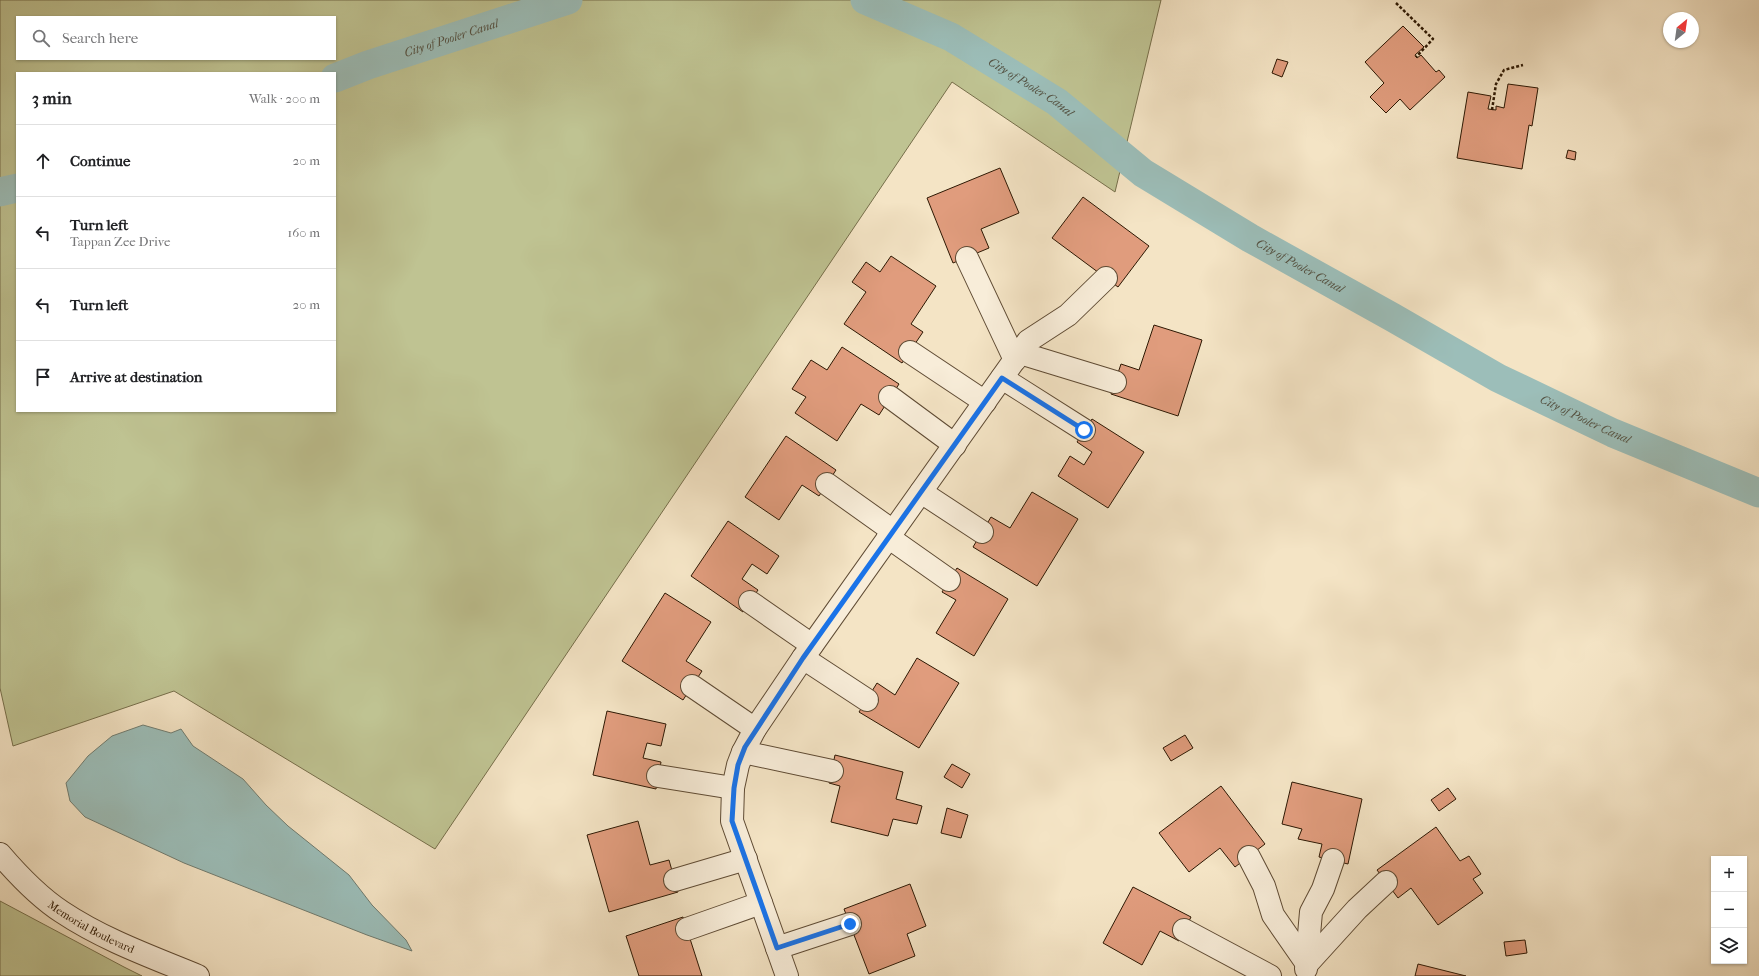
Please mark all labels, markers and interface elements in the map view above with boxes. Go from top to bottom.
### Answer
north arrow [1663,12,1699,48]
search box [16,16,336,60]
water label: City of Pooler Canal [402,16,502,60]
icon: search [30,27,52,49]
text: Search here [62,29,138,47]
water label: City of Pooler Canal [986,55,1078,121]
text: 3 min [32,88,72,108]
text: Walk · 200 m [249,91,320,106]
icon: ahead [32,150,54,172]
text: Continue [70,152,130,170]
text: 20 m [293,153,320,168]
text: Turn left [70,216,128,234]
icon: left [32,222,54,244]
text: 160 m [288,225,320,240]
text: Tappan Zee Drive [70,234,170,249]
water label: City of Pooler Canal [1254,236,1348,297]
icon: left [32,294,54,316]
text: Turn left [70,296,128,314]
text: 20 m [293,297,320,312]
icon: arrive [32,366,54,388]
text: Arrive at destination [70,368,202,386]
water label: City of Pooler Canal [1538,392,1634,447]
route start [1075,421,1093,439]
map controls [1711,856,1747,964]
button: + [1711,856,1747,892]
button: − [1711,892,1747,928]
street label: Memorial Boulevard [46,898,137,956]
route end [841,915,859,933]
button: layers [1711,928,1747,964]

